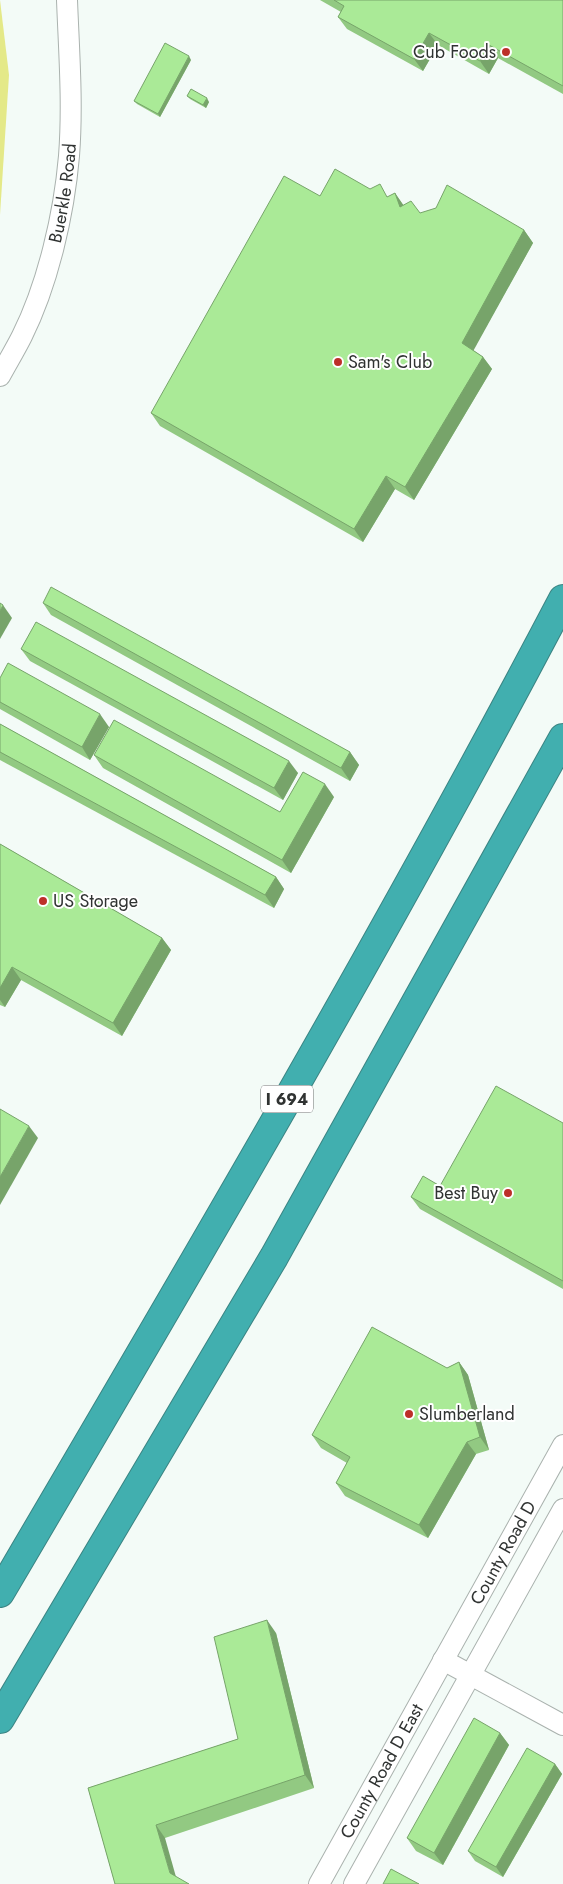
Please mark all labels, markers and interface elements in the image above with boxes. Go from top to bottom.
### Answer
place label: Cub Foods [413,39,496,65]
marker: Cub Foods [500,46,512,58]
street label: Buerkle Road [42,143,83,246]
place label: Sam's Club [348,349,432,375]
marker: Sam's Club [332,356,344,368]
place label: US Storage [53,888,138,914]
marker: US Storage [37,895,49,907]
road number: I 694 [261,1086,313,1112]
place label: Best Buy [434,1180,498,1206]
marker: Best Buy [502,1187,514,1199]
place label: Slumberland [419,1401,515,1427]
marker: Slumberland [403,1408,415,1420]
street label: County Road D [464,1496,542,1609]
street label: County Road D East [334,1698,430,1843]

